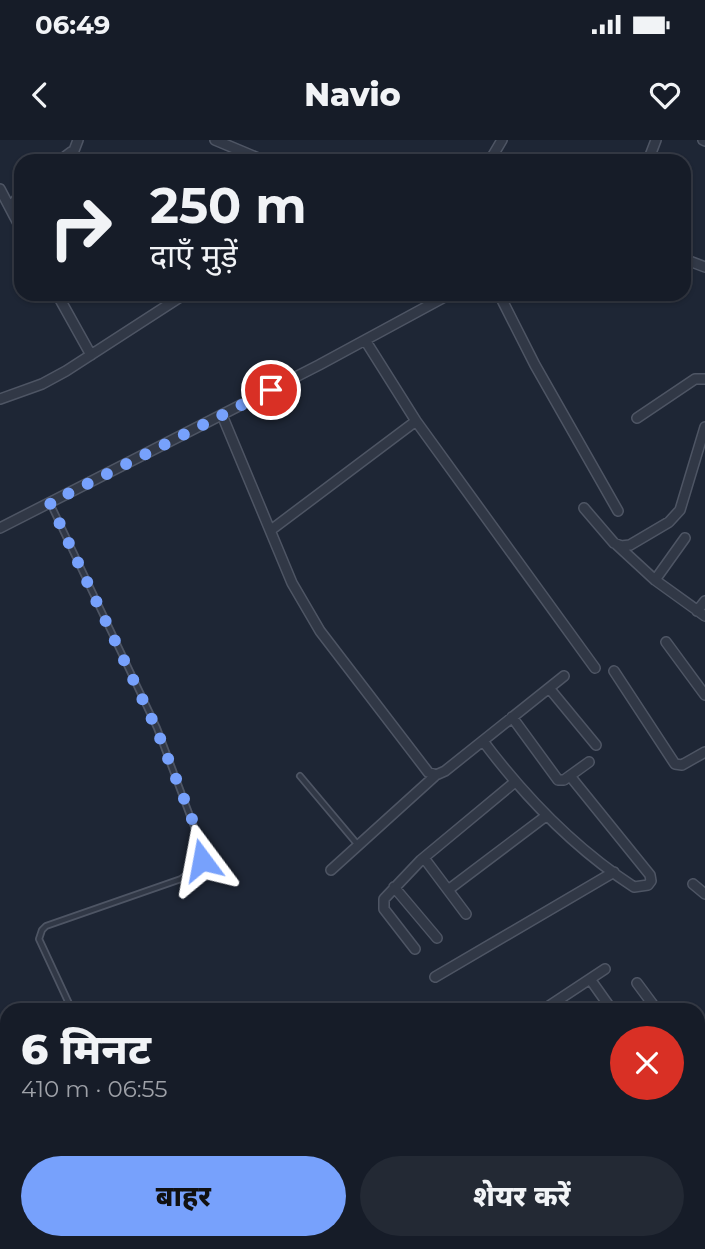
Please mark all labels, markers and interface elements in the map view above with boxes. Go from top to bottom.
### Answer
text: 06:49 [35,9,110,41]
text: Navio [304,75,401,114]
icon: back [21,76,59,114]
icon: heart [646,76,684,114]
text: 250 m [150,176,307,235]
icon: right [35,182,126,273]
text: दाएँ मुड़ें [150,236,238,275]
pin [241,360,301,420]
icon: arrive [252,371,290,409]
position arrow [165,823,239,897]
text: 6 मिनट [21,1023,151,1075]
button: close [610,1026,684,1100]
text: 410 m · 06:55 [21,1075,167,1103]
button: बाहर [21,1156,346,1236]
button: शेयर करें [360,1156,684,1236]

